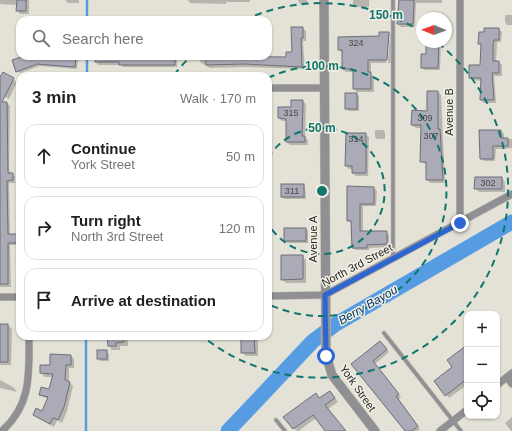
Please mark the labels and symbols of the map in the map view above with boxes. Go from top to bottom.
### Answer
text: 150 m [369,8,403,22]
north arrow [416,12,452,48]
house number: 324 [348,38,364,48]
text: 100 m [305,59,339,73]
street label: Avenue B [443,88,455,136]
house number: 315 [283,108,299,118]
house number: 309 [417,113,433,123]
text: 50 m [308,121,336,135]
house number: 307 [423,131,439,141]
house number: 314 [348,134,364,144]
house number: 302 [480,178,496,188]
centre of rings [315,184,329,198]
house number: 311 [285,186,299,196]
route end [451,214,469,232]
street label: Avenue A [307,215,319,262]
street label: North 3rd Street [320,241,394,289]
water label: Berry Bayou [336,282,400,328]
route start [317,347,335,365]
street label: York Street [338,362,378,414]

